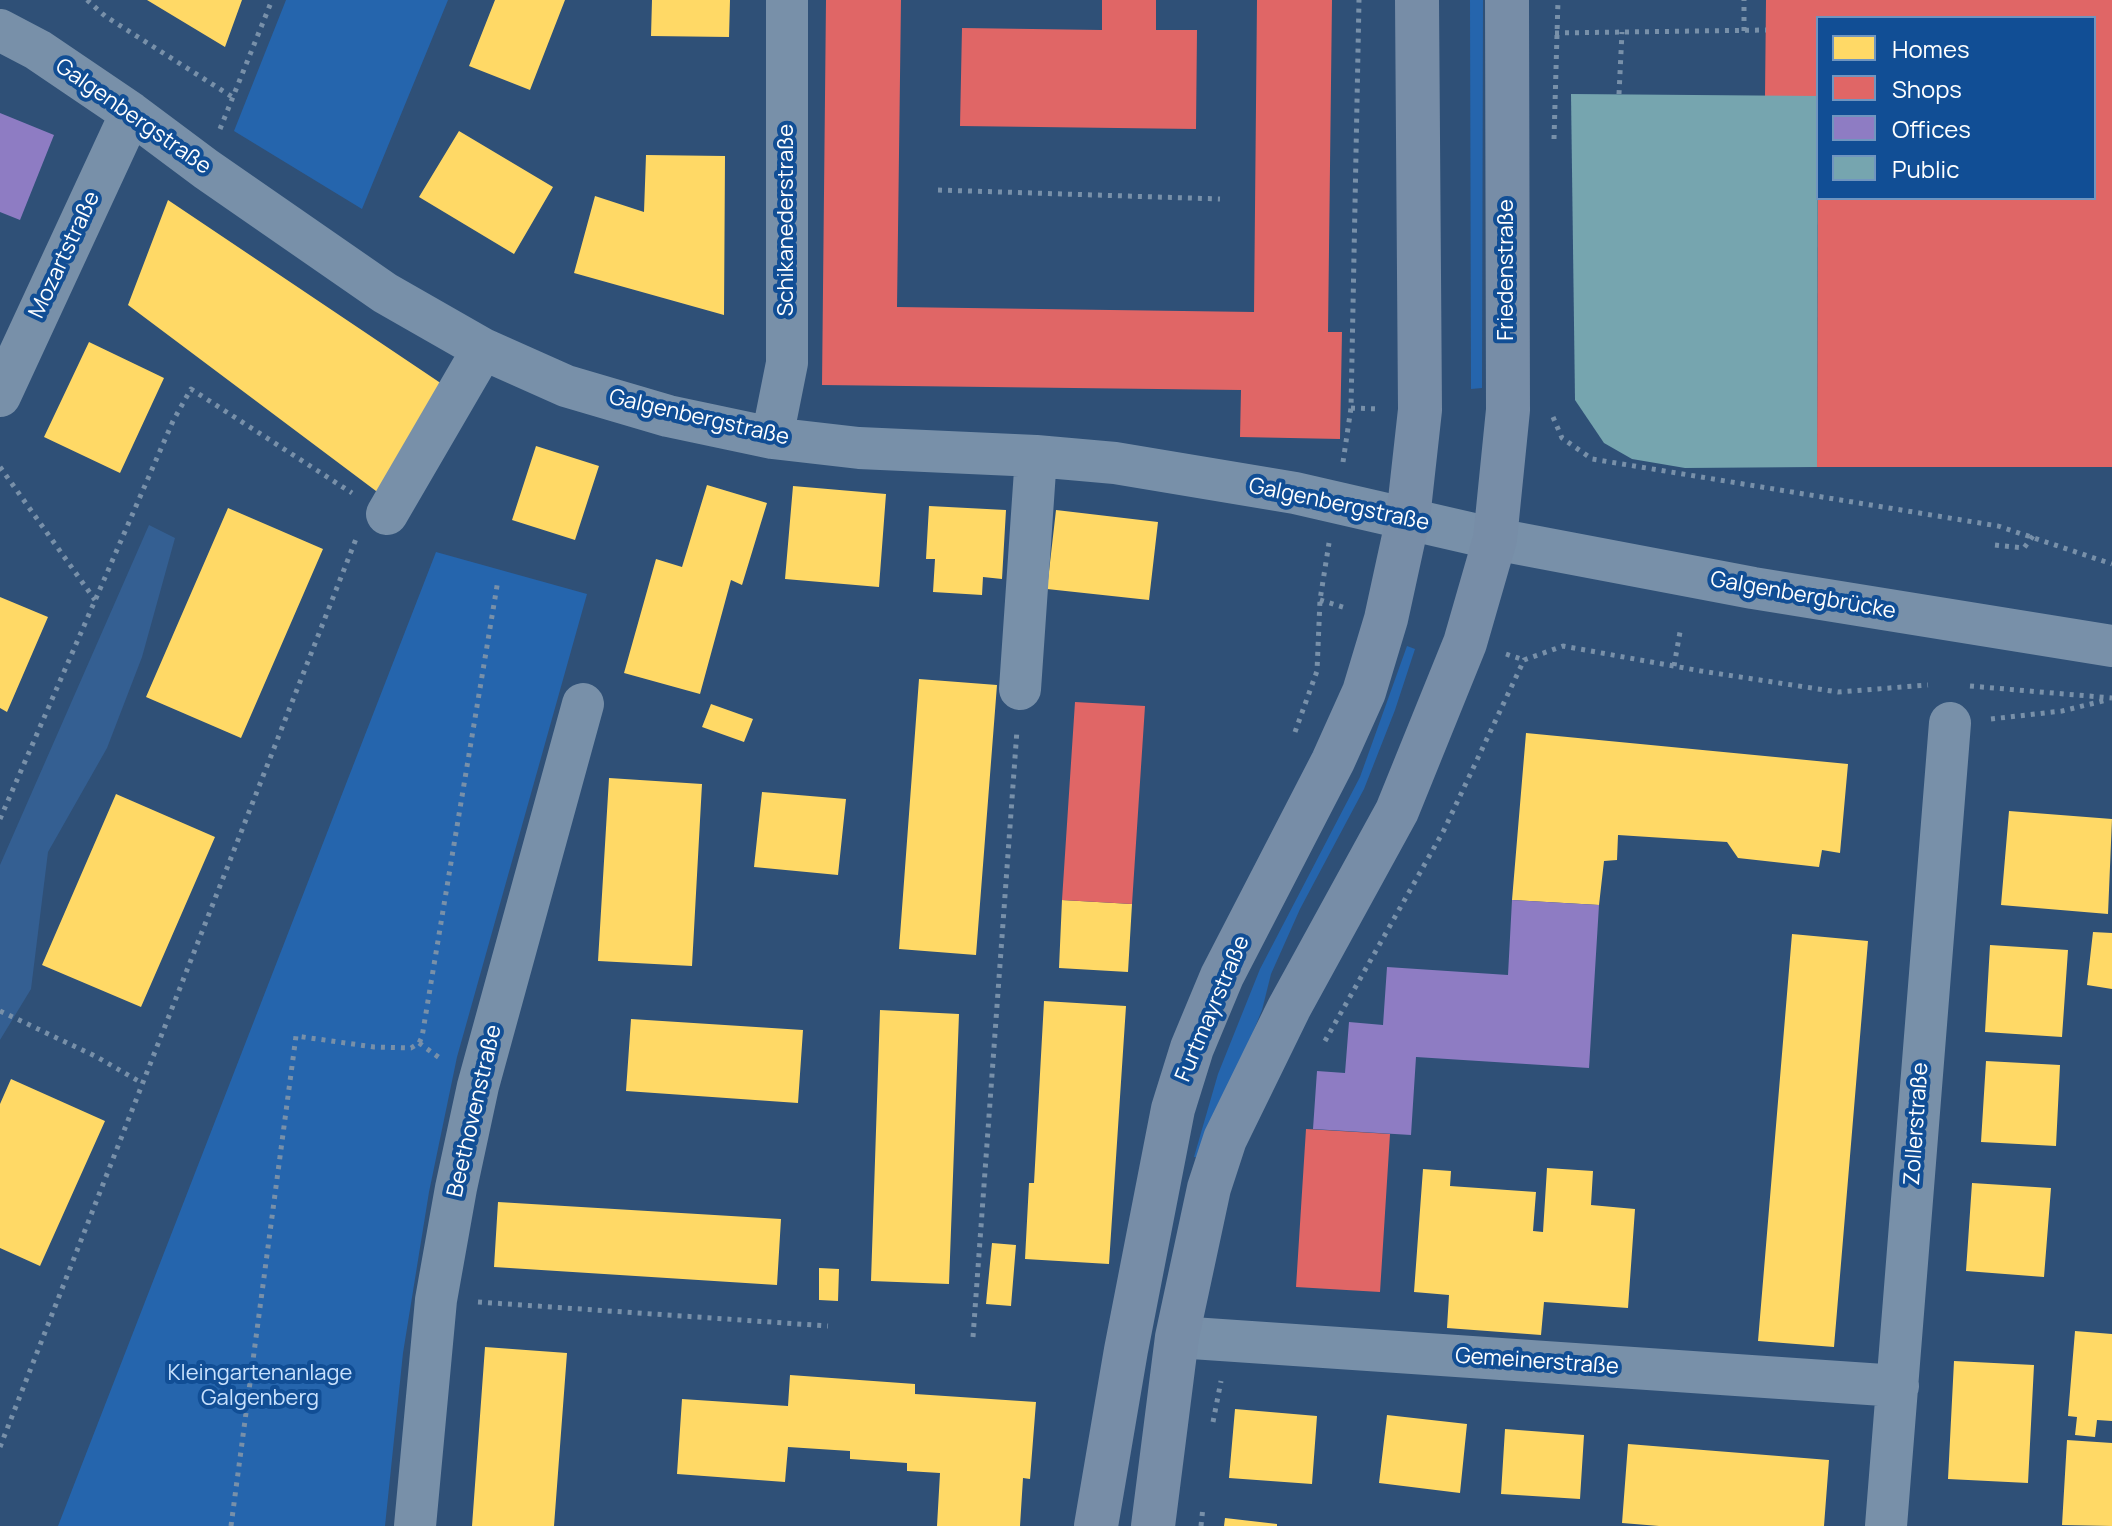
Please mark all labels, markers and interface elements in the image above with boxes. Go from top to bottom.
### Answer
legend [1816,16,2096,200]
text: Homes [1892,32,1970,65]
street label: Galgenbergstraße [50,53,216,181]
text: Shops [1892,72,1962,105]
text: Offices [1892,112,1971,145]
street label: Schikanederstraße [774,124,800,316]
text: Public [1892,152,1959,185]
street label: Mozartstraße [24,187,106,323]
street label: Friedenstraße [1494,199,1520,341]
street label: Galgenbergstraße [606,384,792,452]
street label: Galgenbergstraße [1246,473,1432,537]
street label: Galgenbergbrücke [1708,567,1898,625]
street label: Furtmayrstraße [1170,932,1256,1086]
street label: Beethovenstraße [442,1022,508,1200]
street label: Zollerstraße [1900,1062,1934,1186]
street label: Gemeinerstraße [1454,1343,1620,1381]
park label: Kleingartenanlage Galgenberg [168,1361,352,1412]

